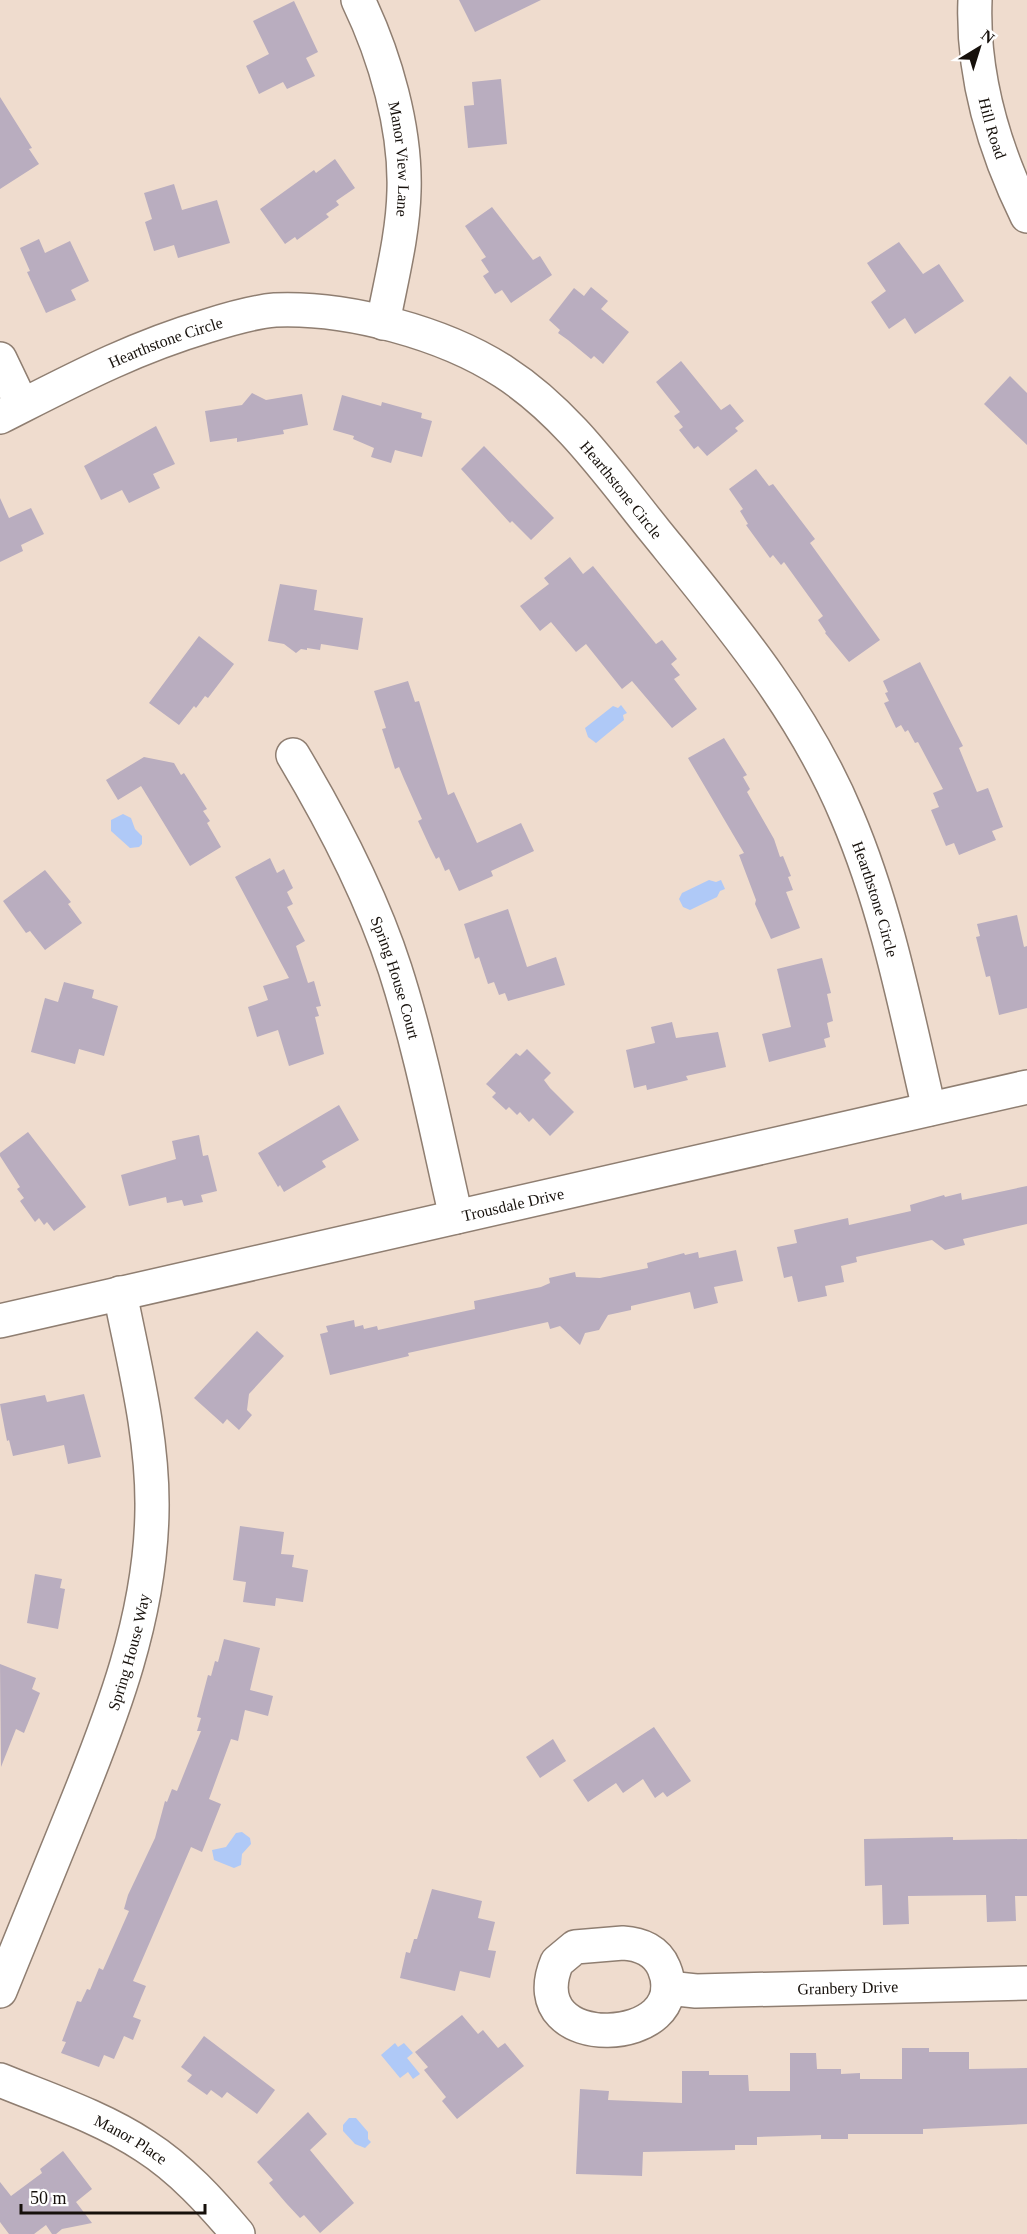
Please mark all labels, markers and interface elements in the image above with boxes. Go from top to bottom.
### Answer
north arrow [949,18,1009,78]
text: N [978,26,998,47]
street label: Hill Road [976,96,1010,161]
street label: Manor View Lane [386,100,413,218]
street label: Hearthstone Circle [106,313,224,371]
street label: Hearthstone Circle [577,437,666,542]
street label: Hearthstone Circle [849,839,902,959]
street label: Spring House Court [368,914,423,1041]
street label: Trousdale Drive [460,1184,565,1224]
street label: Spring House Way [104,1592,153,1712]
street label: Granbery Drive [797,1978,898,1997]
street label: Manor Place [92,2111,171,2167]
scale bar [21,2177,206,2215]
text: 50 m [30,2188,67,2208]

